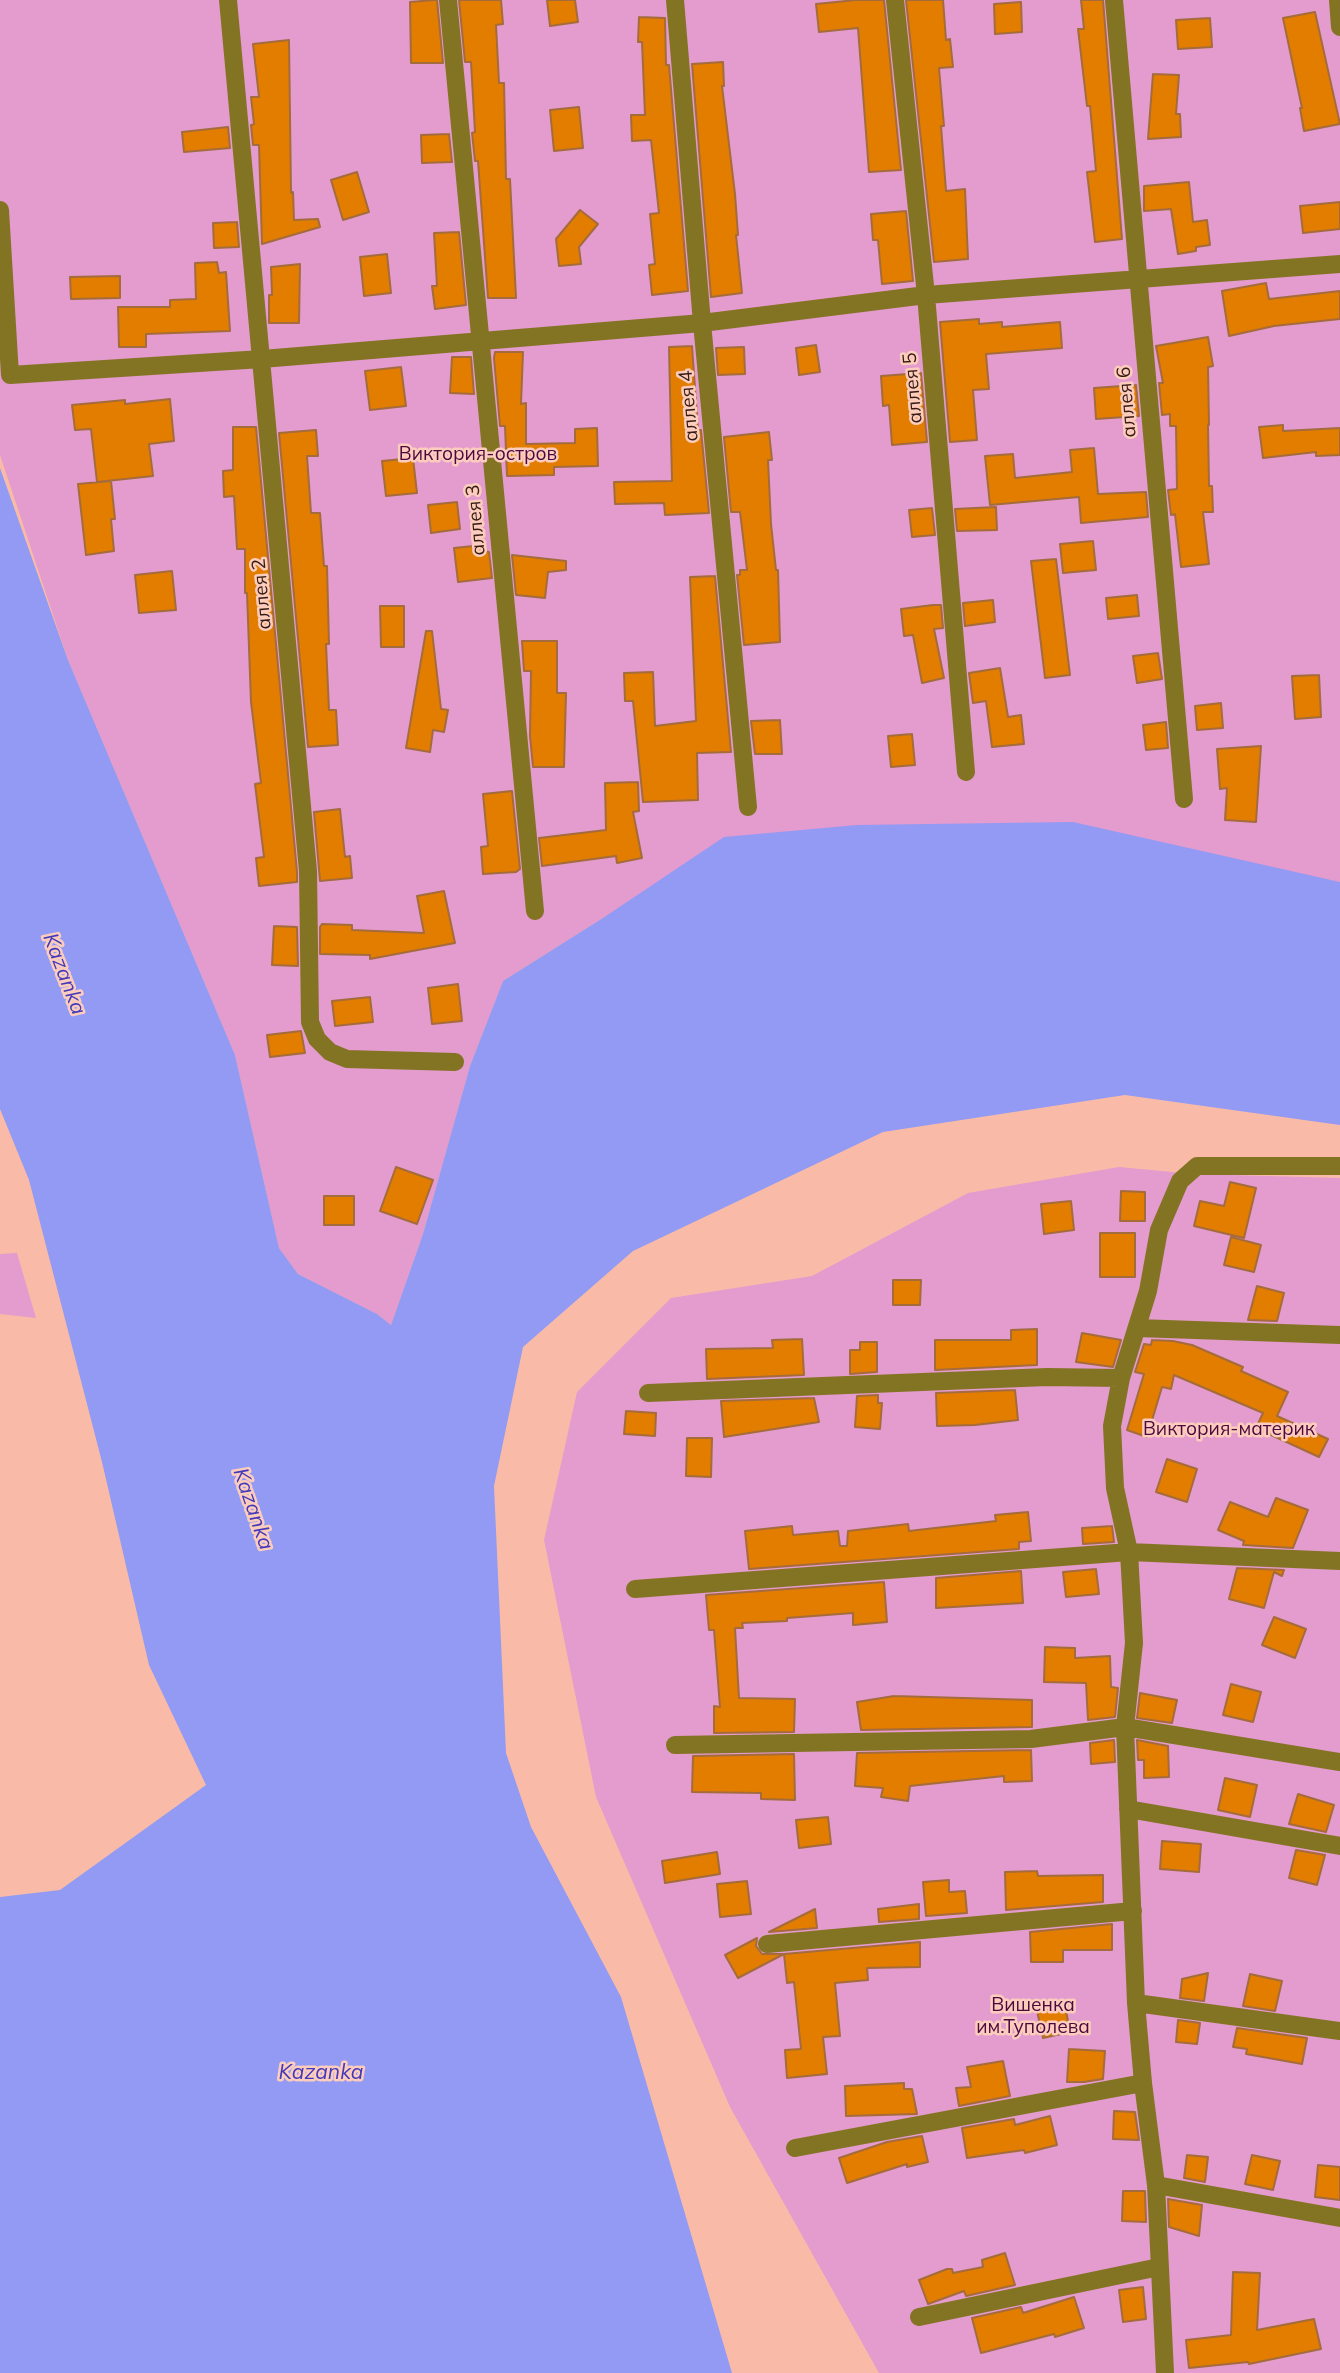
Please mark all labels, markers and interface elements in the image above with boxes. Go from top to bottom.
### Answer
street label: аллея 5 [899,352,927,424]
street label: аллея 6 [1113,366,1141,438]
street label: аллея 4 [675,370,703,442]
park label: Виктория-остров [399,443,557,465]
street label: аллея 3 [462,484,490,556]
street label: аллея 2 [248,558,276,630]
water label: Kazanka [37,930,91,1018]
park label: Виктория-материк [1143,1418,1315,1440]
water label: Kazanka [227,1465,279,1553]
park label: Вишенка им.Туполева [976,1994,1090,2038]
water label: Kazanka [279,2060,363,2086]

